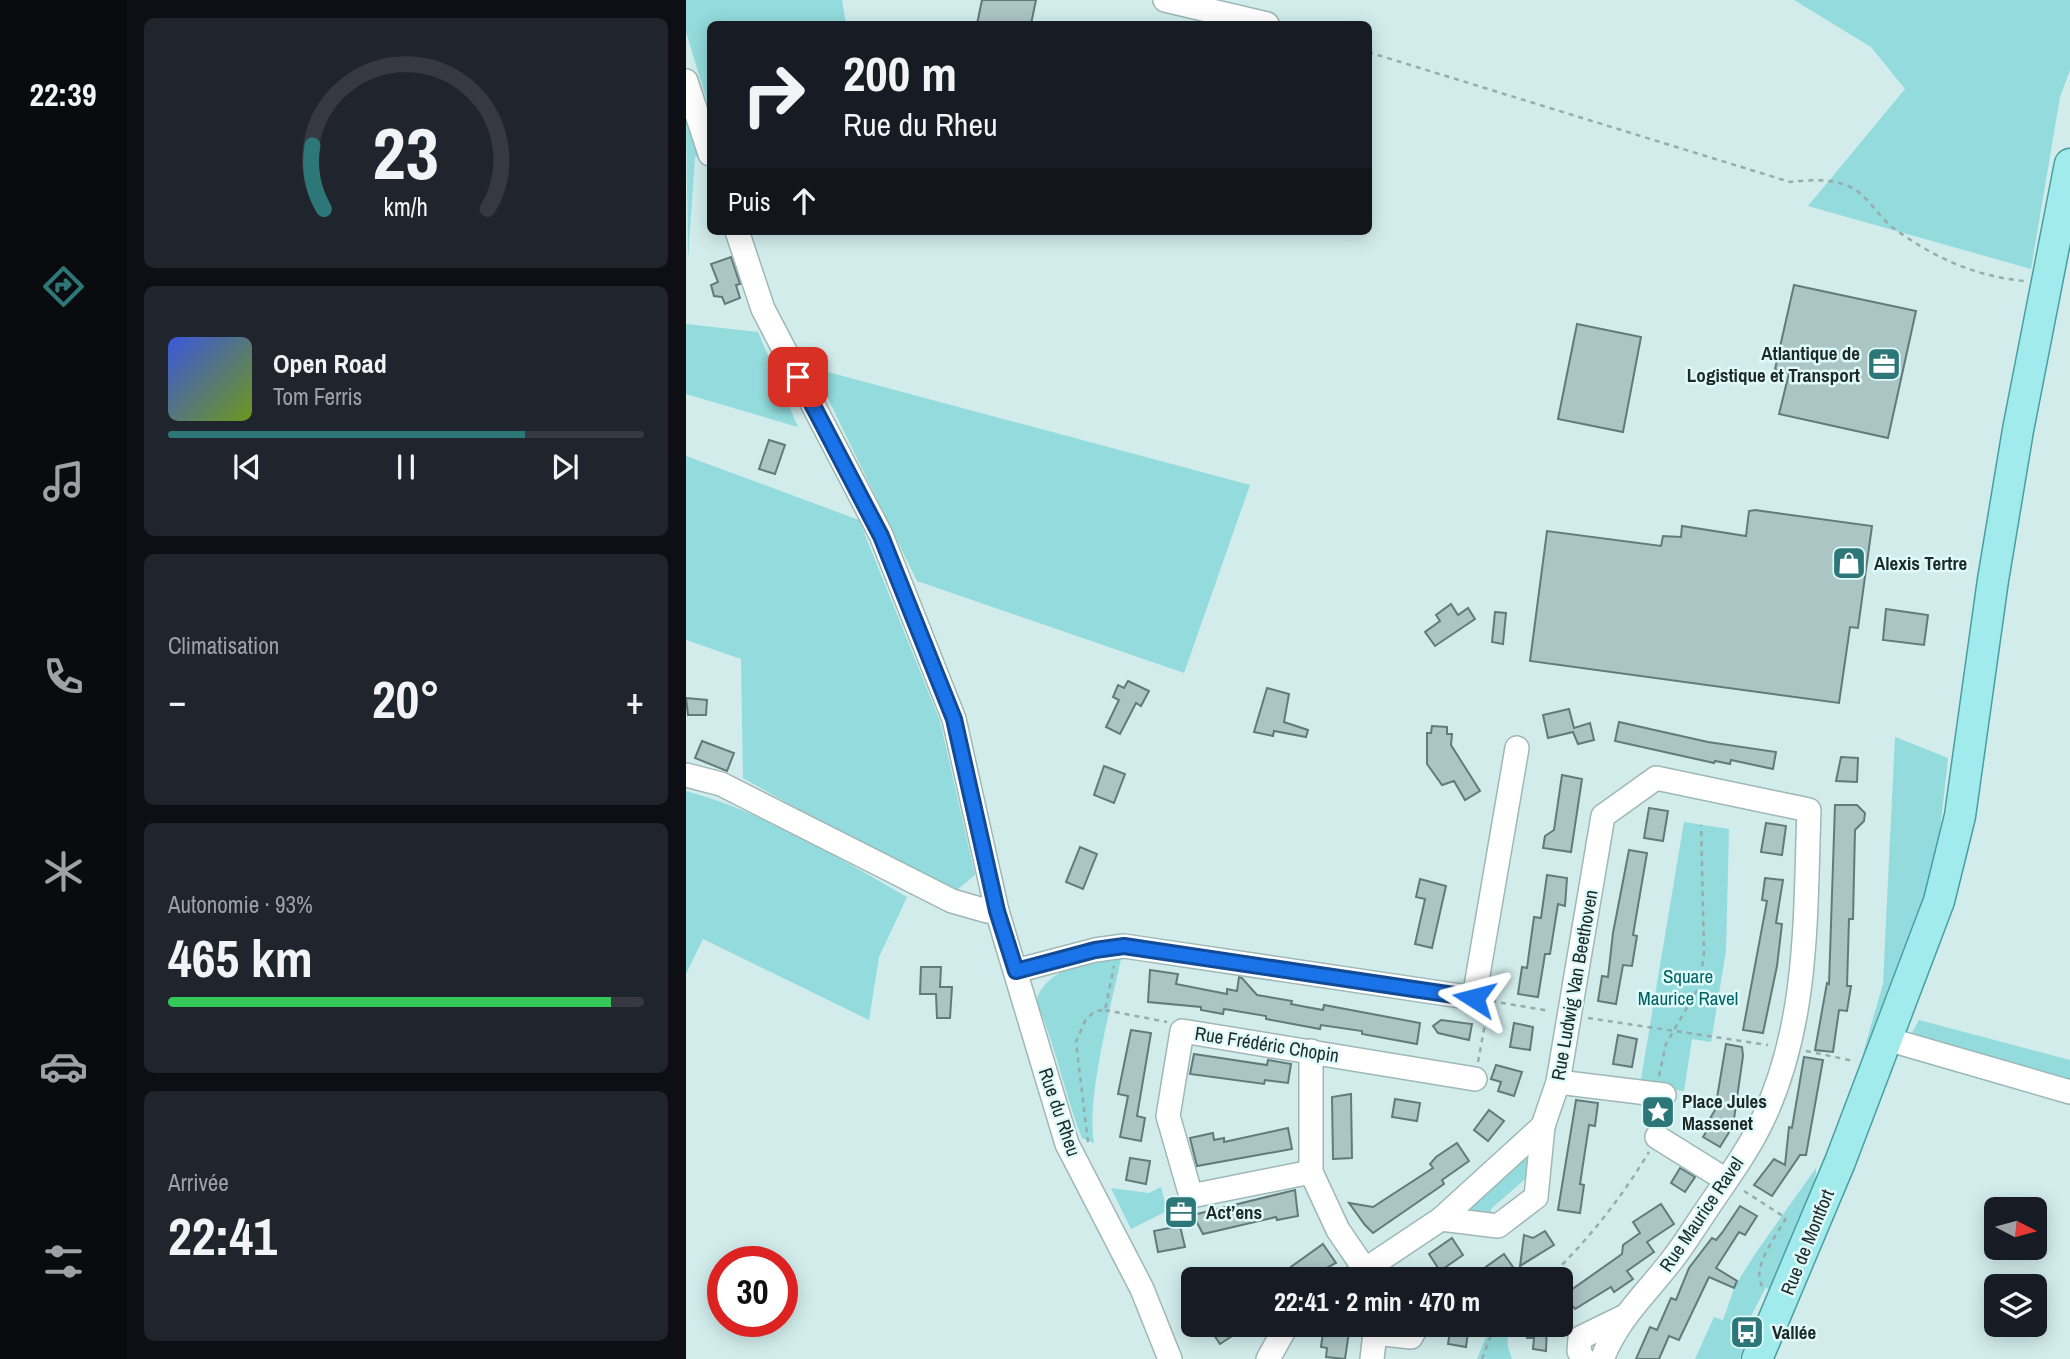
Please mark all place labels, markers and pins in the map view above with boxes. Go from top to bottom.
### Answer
place label: Atlantique de Logistique et Transport [1687,340,1860,388]
office icon: Atlantique de Logistique et Transport [1865,345,1903,383]
pin [768,347,828,407]
shop icon: Alexis Tertre [1830,544,1868,582]
place label: Alexis Tertre [1874,550,1968,576]
place label: Place Jules Massenet [1682,1088,1767,1136]
place icon: Place Jules Massenet [1639,1093,1677,1131]
office icon: Act’ens [1162,1193,1200,1231]
place label: Act’ens [1206,1199,1262,1225]
bus stop icon: Vallée [1728,1313,1766,1351]
place label: Vallée [1772,1319,1817,1345]

